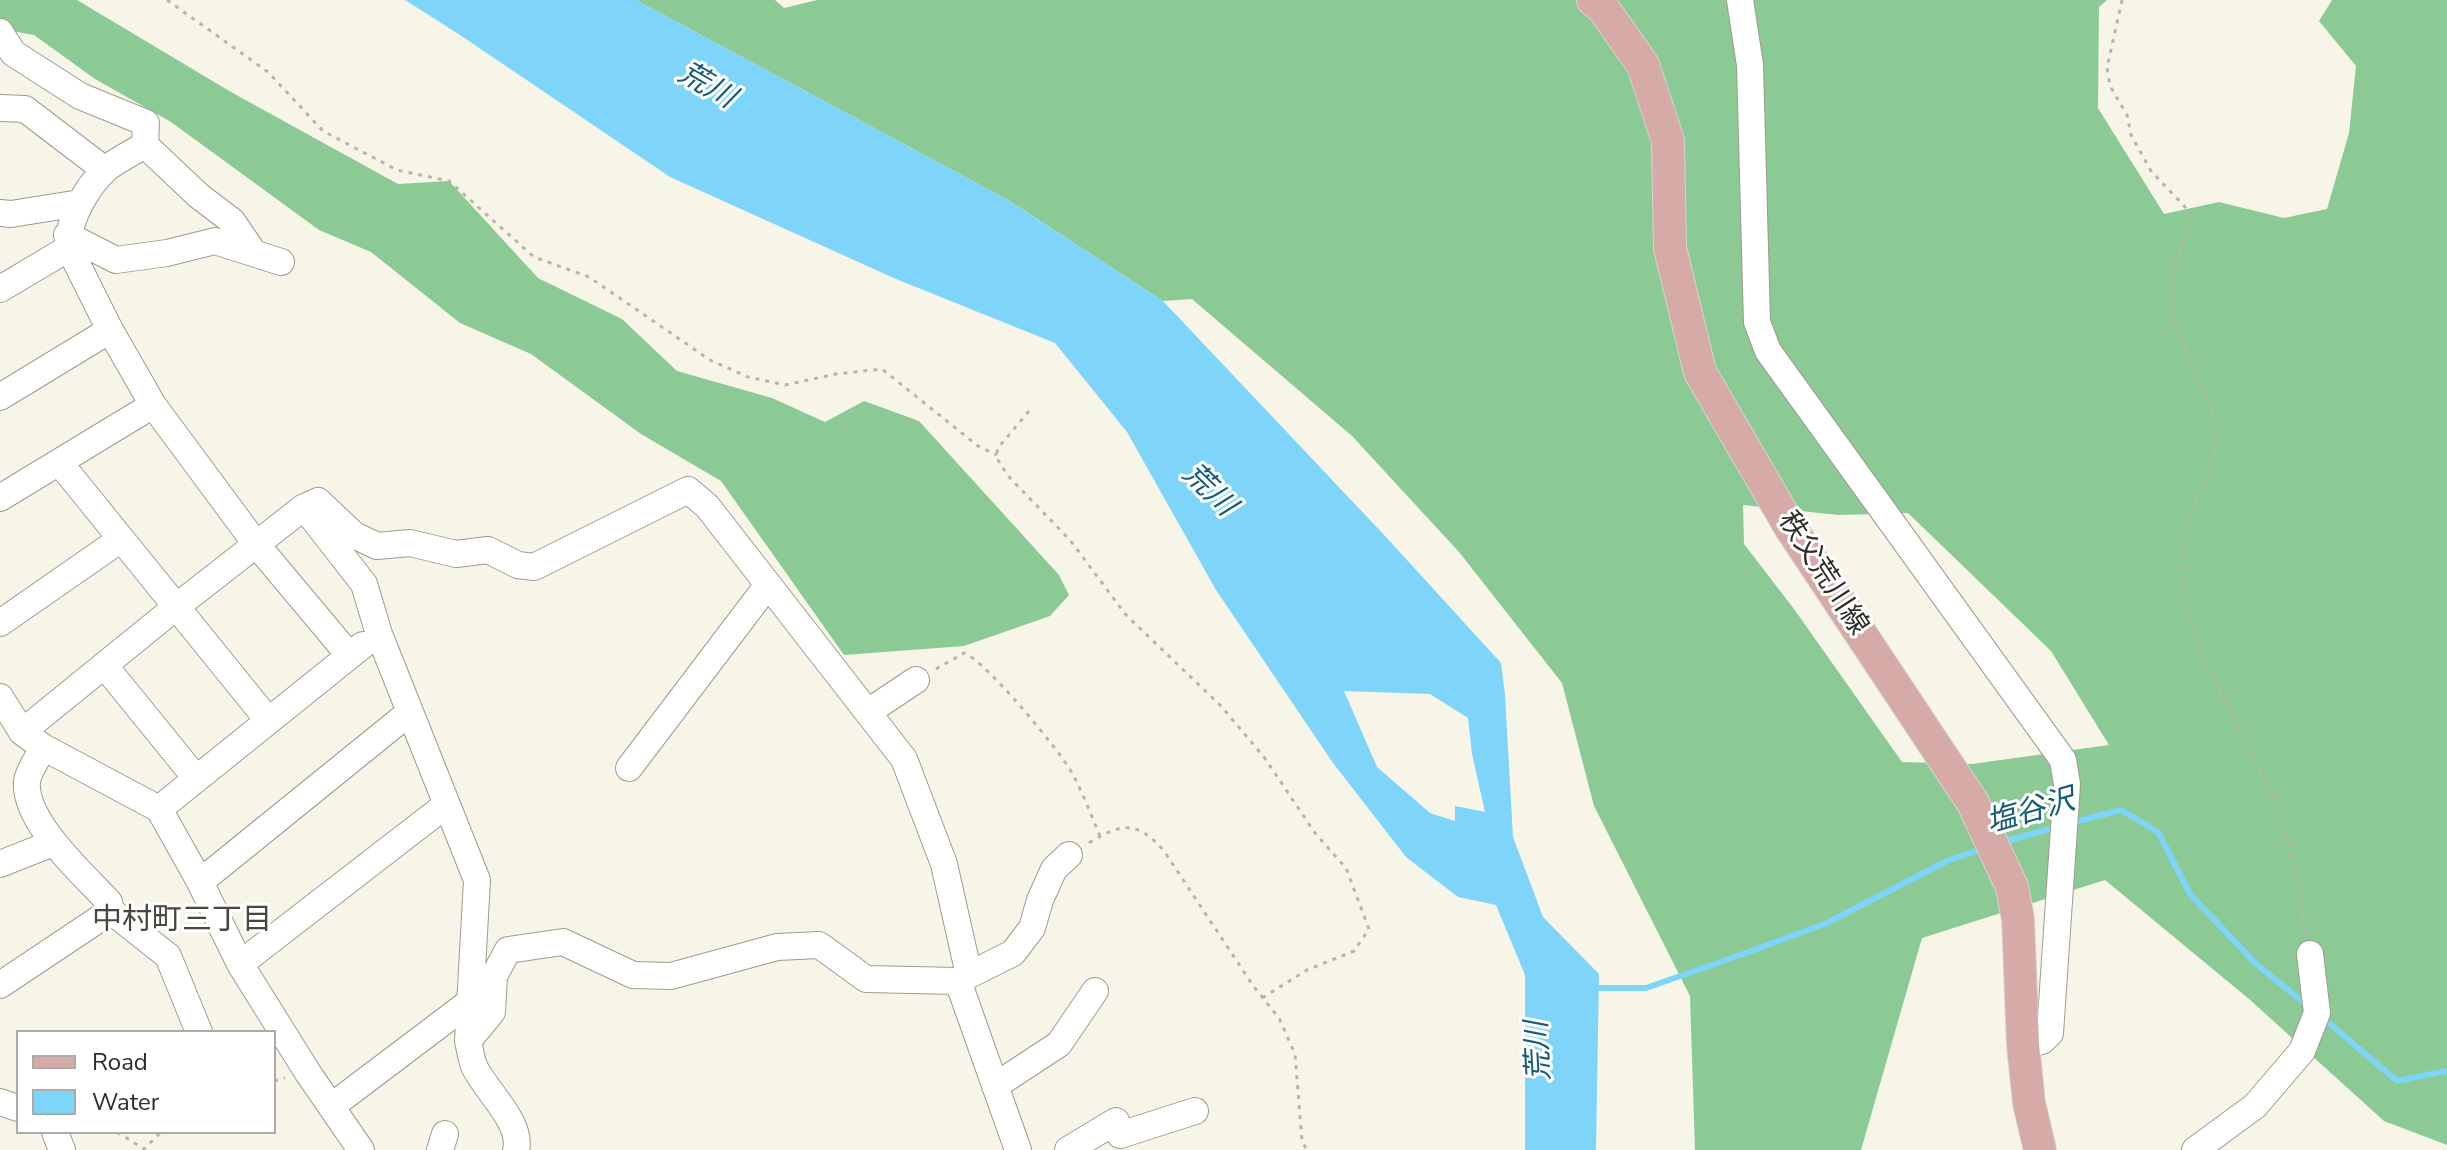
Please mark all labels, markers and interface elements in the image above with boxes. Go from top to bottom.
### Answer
water label: 荒川 [671,56,741,118]
water label: 荒川 [1174,457,1242,525]
street label: 秩父荒川線 [1770,506,1874,642]
water label: 塩谷沢 [1983,783,2079,843]
district label: 中村町三丁目 [92,904,272,940]
water label: 荒川 [1520,1020,1560,1082]
legend [16,1030,276,1134]
text: Road [92,1046,148,1078]
text: Water [92,1086,159,1118]

